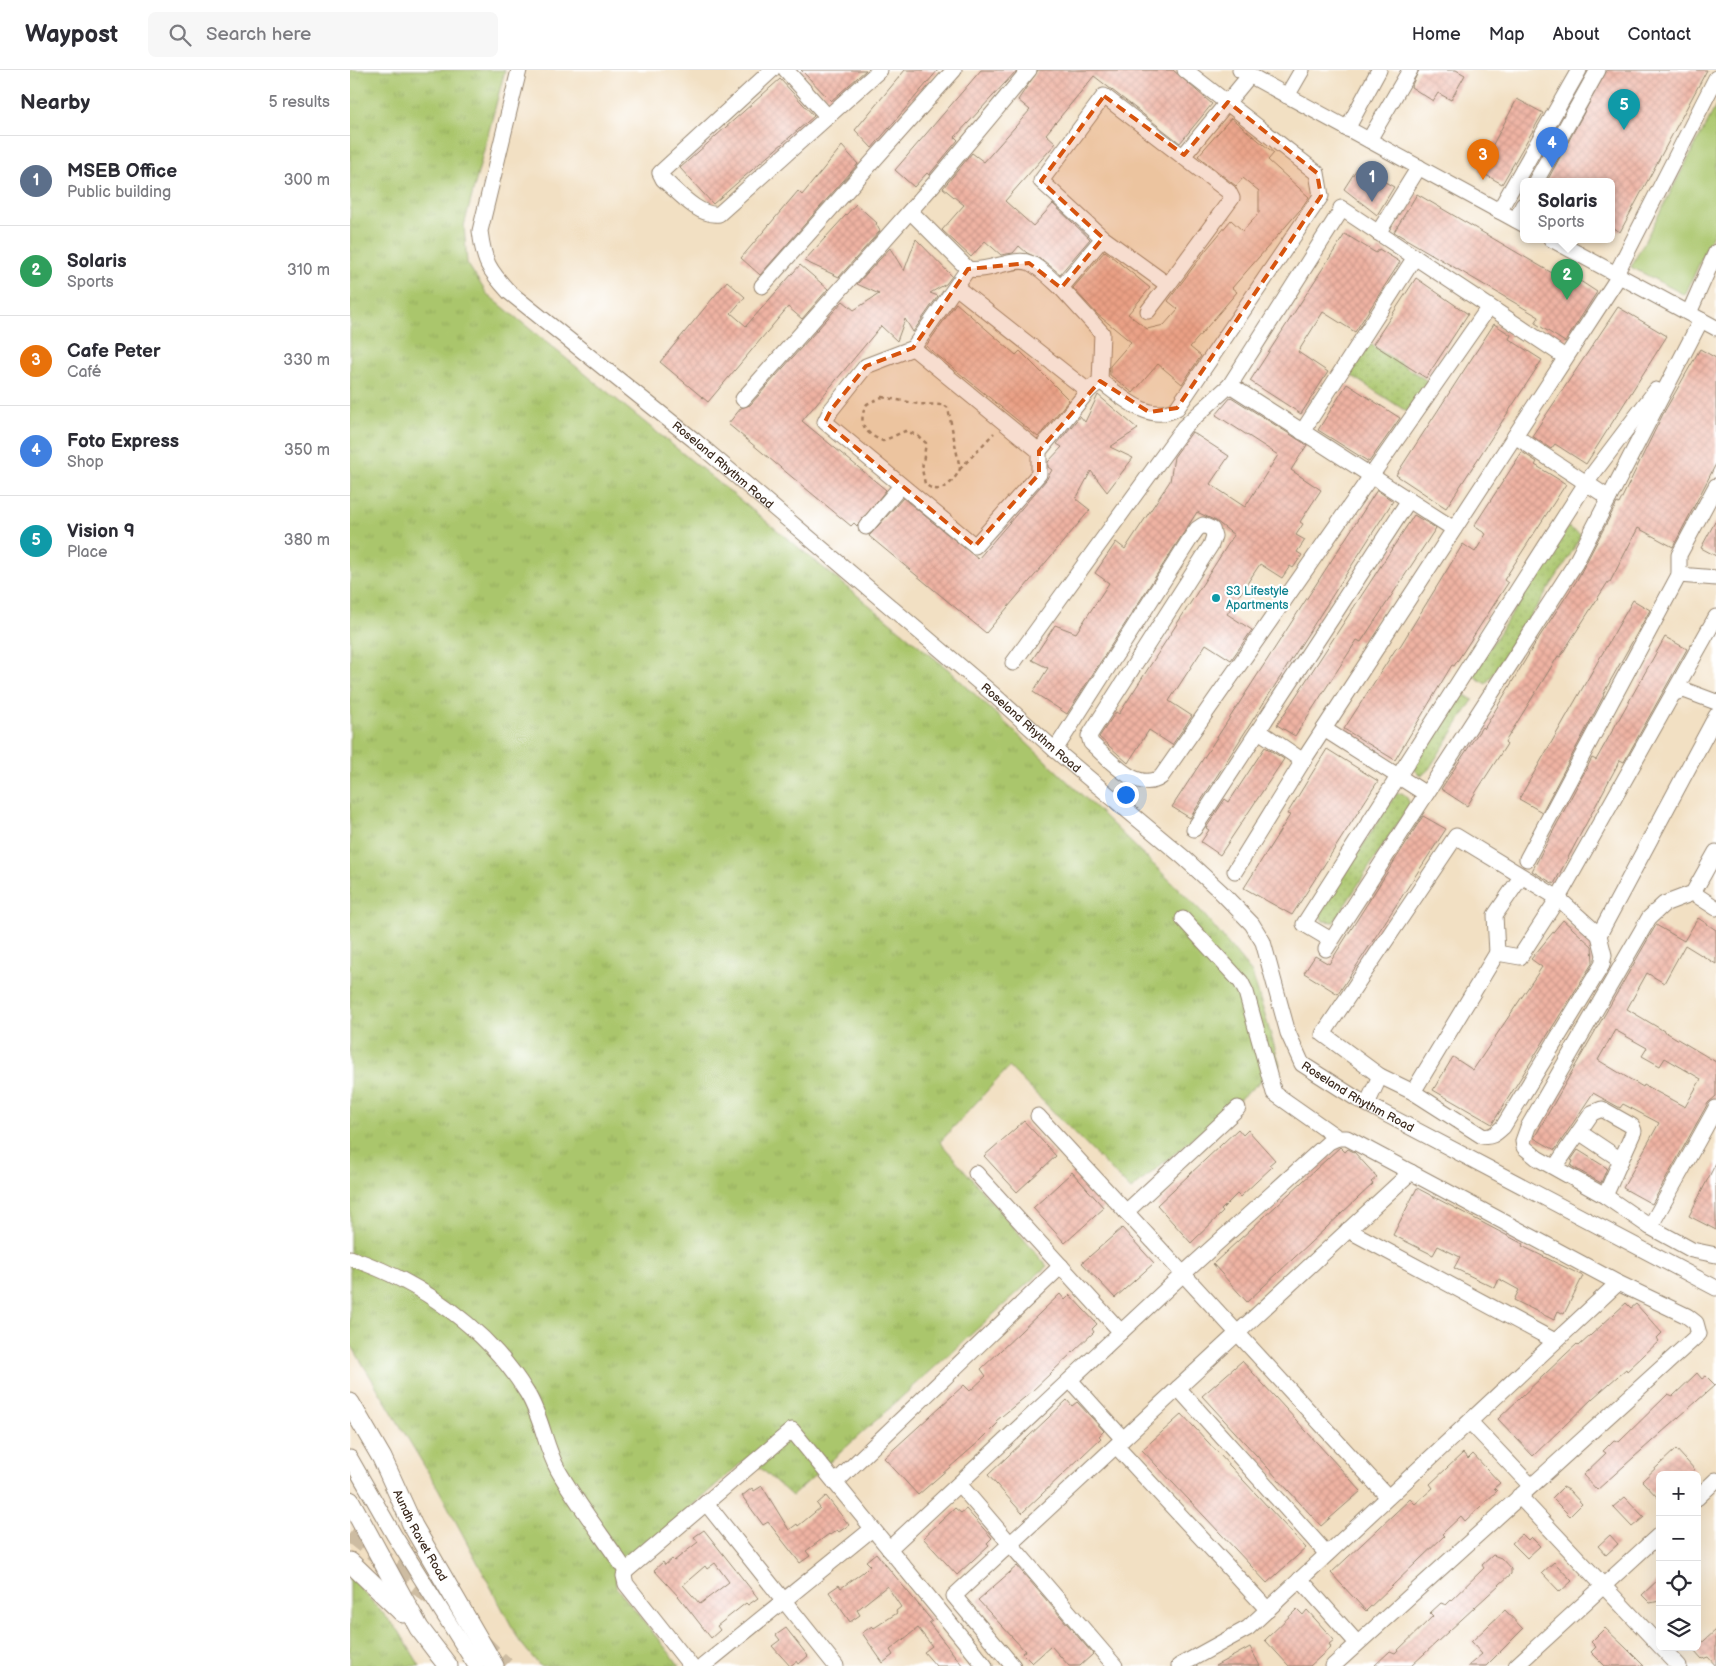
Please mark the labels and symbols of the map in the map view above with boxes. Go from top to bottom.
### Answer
pin: 5 [1608,89,1640,130]
pin: 4 [1536,127,1568,168]
pin: 3 [1467,139,1499,180]
pin: 1 [1356,161,1388,202]
pin: 2 [1551,259,1583,300]
street label: Roseland Rhythm Road [669,418,777,512]
place label: S3 Lifestyle Apartments [1226,584,1289,613]
marker: S3 Lifestyle Apartments [1210,592,1222,604]
street label: Roseland Rhythm Road [978,680,1084,776]
your location [1113,782,1139,808]
street label: Roseland Rhythm Road [1299,1058,1417,1135]
street label: Aundh Ravet Road [390,1487,451,1584]

